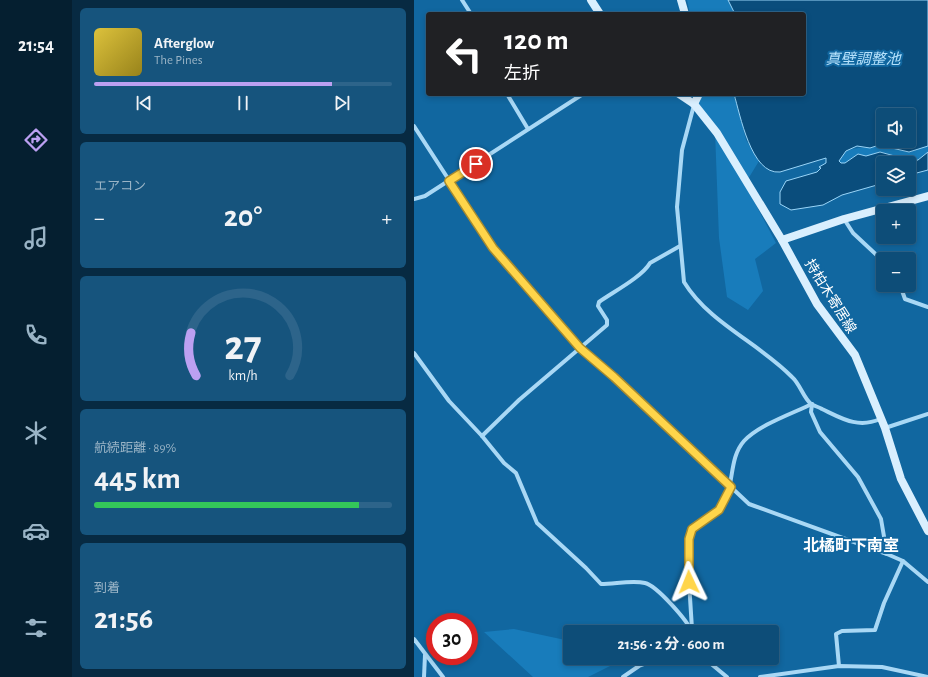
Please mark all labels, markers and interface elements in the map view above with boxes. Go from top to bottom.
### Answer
text: 120 m [504,27,569,55]
icon: left [438,28,490,80]
text: Afterglow [154,36,214,51]
text: 21:54 [18,37,54,55]
water label: 真壁調整池 [825,51,902,67]
text: The Pines [154,54,203,67]
text: 左折 [504,65,540,83]
icon: previous [133,92,155,114]
icon: pause [232,92,254,114]
icon: next [331,92,353,114]
map controls [876,108,916,292]
button: sound [876,108,916,148]
icon: directions [22,126,50,154]
pin [459,147,493,181]
icon: arrive [465,153,487,175]
button: layers [876,156,916,196]
text: エアコン [94,180,146,193]
text: 20° [224,202,262,232]
button: + [876,204,916,244]
text: − [94,207,105,229]
text: + [381,207,392,229]
icon: music [22,224,50,252]
button: − [876,252,916,292]
street label: 持柏木寄居線 [802,256,860,336]
icon: phone [22,321,50,349]
text: 27 [224,326,262,367]
text: km/h [228,369,258,383]
icon: climate [22,419,50,447]
text: 航続距離 · 89% [94,442,176,455]
text: 445 km [94,464,181,494]
icon: car [22,517,50,545]
district label: 北橘町下南室 [803,537,899,554]
position arrow [668,561,710,603]
text: 到着 [94,582,120,595]
text: 21:56 [94,604,153,634]
speed limit sign: 30 [426,613,478,665]
icon: filters [22,614,50,642]
text: 21:56 · 2 分 · 600 m [617,637,725,652]

